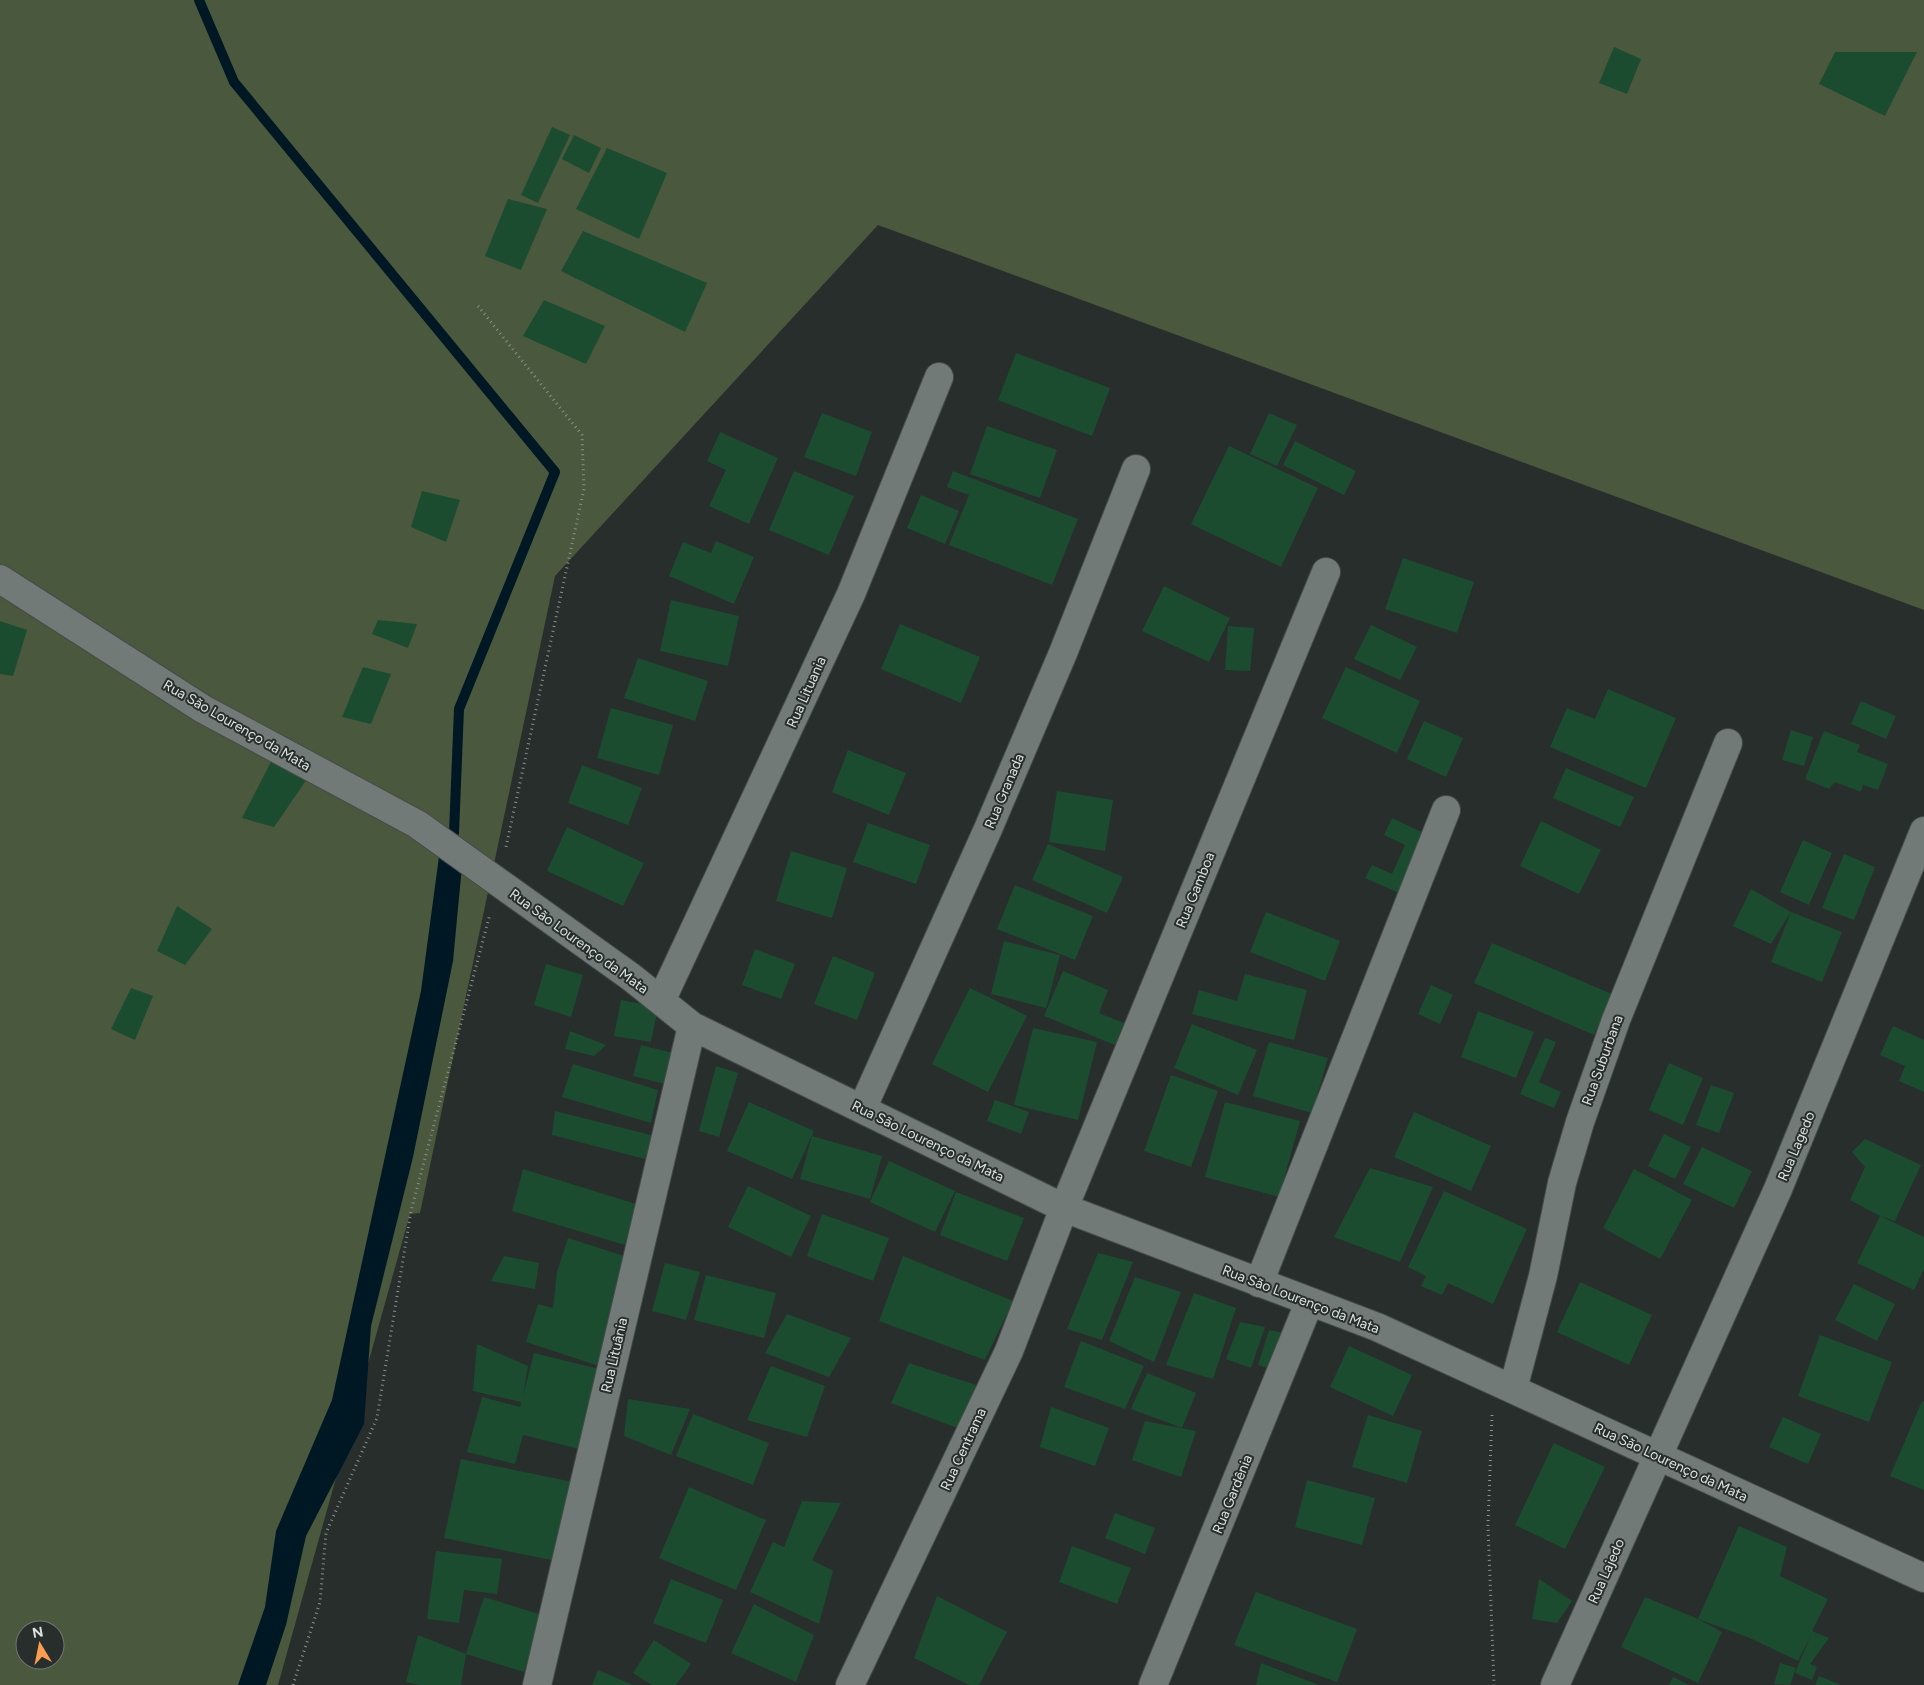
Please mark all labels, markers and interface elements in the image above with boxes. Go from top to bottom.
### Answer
street label: Rua Lituania [783,654,830,730]
street label: Rua São Lourenço da Mata [160,676,313,775]
street label: Rua Granada [981,751,1028,831]
street label: Rua Gamboa [1173,850,1218,931]
street label: Rua São Lourenço da Mata [506,885,651,997]
street label: Rua Suburbana [1578,1013,1627,1108]
street label: Rua São Lourenço da Mata [849,1097,1007,1186]
street label: Rua Lagedo [1774,1109,1819,1183]
street label: Rua São Lourenço da Mata [1220,1262,1382,1337]
street label: Rua Lituânia [598,1316,631,1394]
street label: Rua Centrama [937,1405,990,1493]
street label: Rua São Lourenço da Mata [1591,1419,1750,1505]
street label: Rua Gardênia [1209,1452,1256,1536]
street label: Rua Lajedo [1585,1536,1628,1606]
north arrow [15,1620,65,1670]
text: N [31,1623,45,1642]

